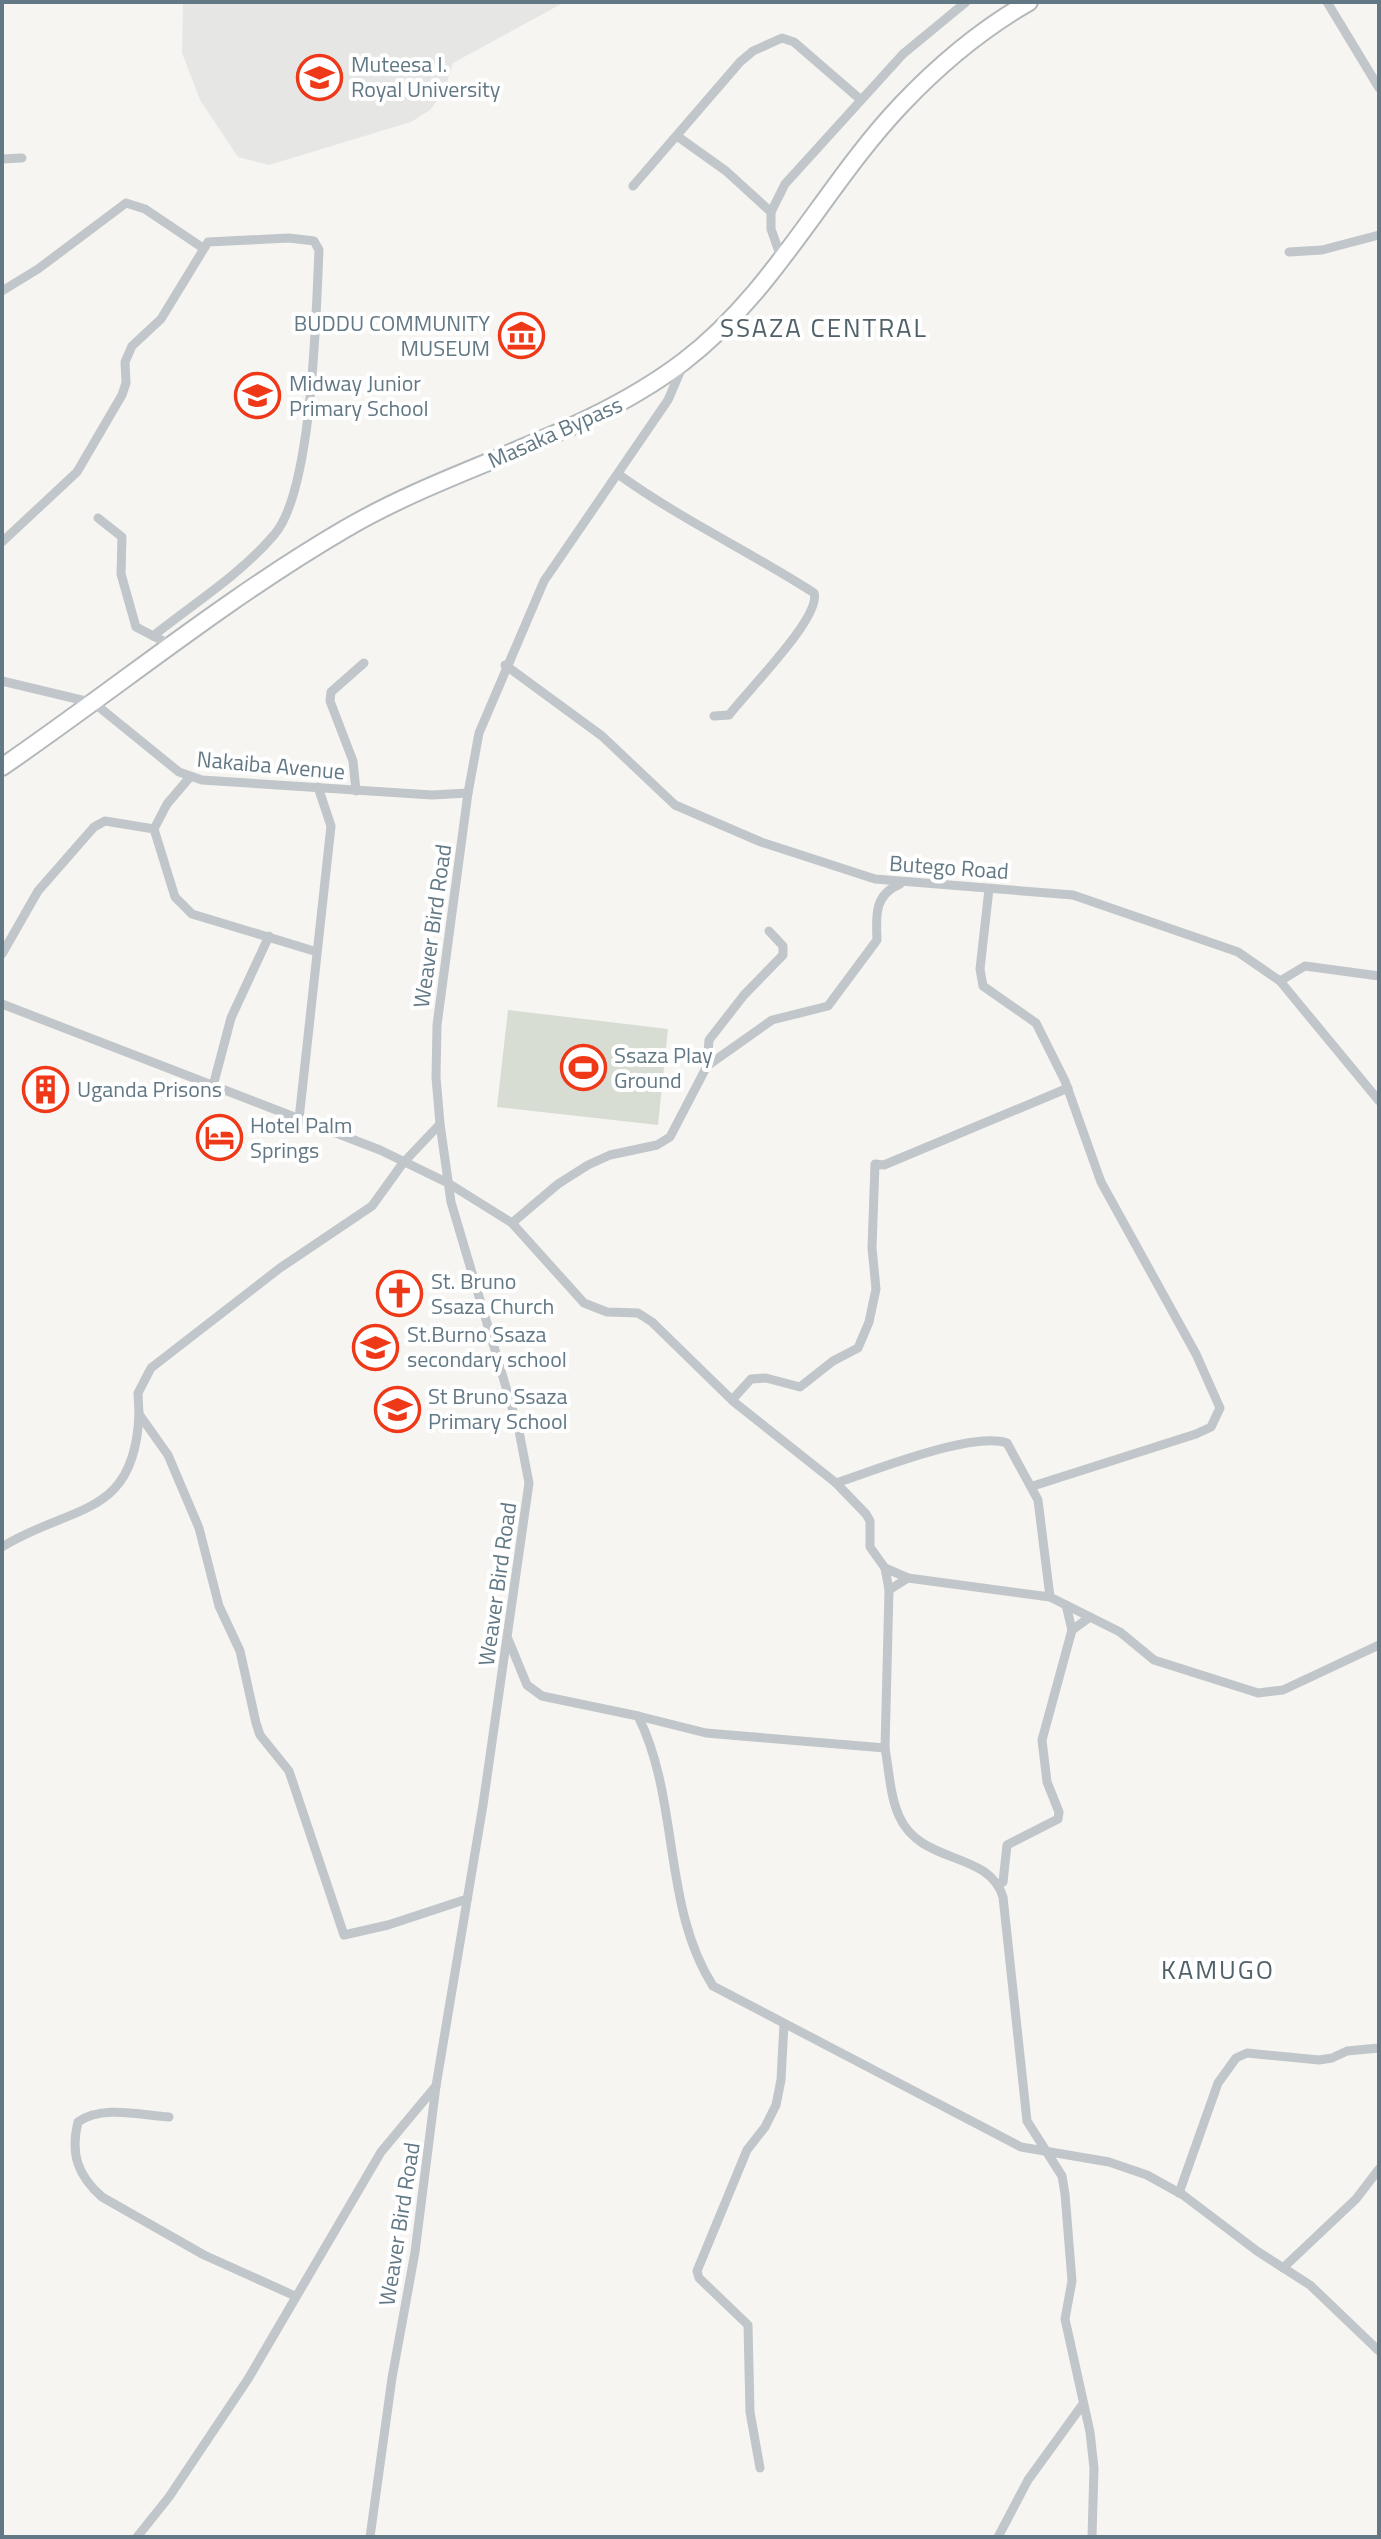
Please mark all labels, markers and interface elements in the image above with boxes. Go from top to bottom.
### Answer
place label: Muteesa I. Royal University [351,47,501,106]
school or university icon: Muteesa I. Royal University [296,53,344,101]
place label: BUDDU COMMUNITY MUSEUM [294,306,490,365]
district label: SSAZA CENTRAL [720,308,928,347]
museum icon: BUDDU COMMUNITY MUSEUM [497,312,545,360]
place label: Midway Junior Primary School [289,366,429,425]
school or university icon: Midway Junior Primary School [234,372,282,420]
street label: Masaka Bypass [482,387,628,477]
street label: Nakaiba Avenue [196,742,346,788]
street label: Weaver Bird Road [404,842,460,1010]
street label: Butego Road [888,846,1010,888]
place label: Ssaza Play Ground [614,1038,713,1097]
sports icon: Ssaza Play Ground [559,1044,607,1092]
building icon: Uganda Prisons [22,1065,70,1113]
place label: Uganda Prisons [77,1072,222,1106]
place label: Hotel Palm Springs [250,1108,352,1167]
hotel icon: Hotel Palm Springs [195,1114,243,1162]
place label: St. Bruno Ssaza Church [431,1264,554,1323]
church icon: St. Bruno Ssaza Church [376,1270,424,1318]
place label: St.Burno Ssaza secondary school [407,1317,567,1376]
school or university icon: St.Burno Ssaza secondary school [352,1323,400,1371]
place label: St Bruno Ssaza Primary School [428,1379,568,1438]
school or university icon: St Bruno Ssaza Primary School [373,1385,421,1433]
street label: Weaver Bird Road [469,1500,525,1668]
district label: KAMUGO [1161,1950,1275,1989]
street label: Weaver Bird Road [369,2140,429,2308]

